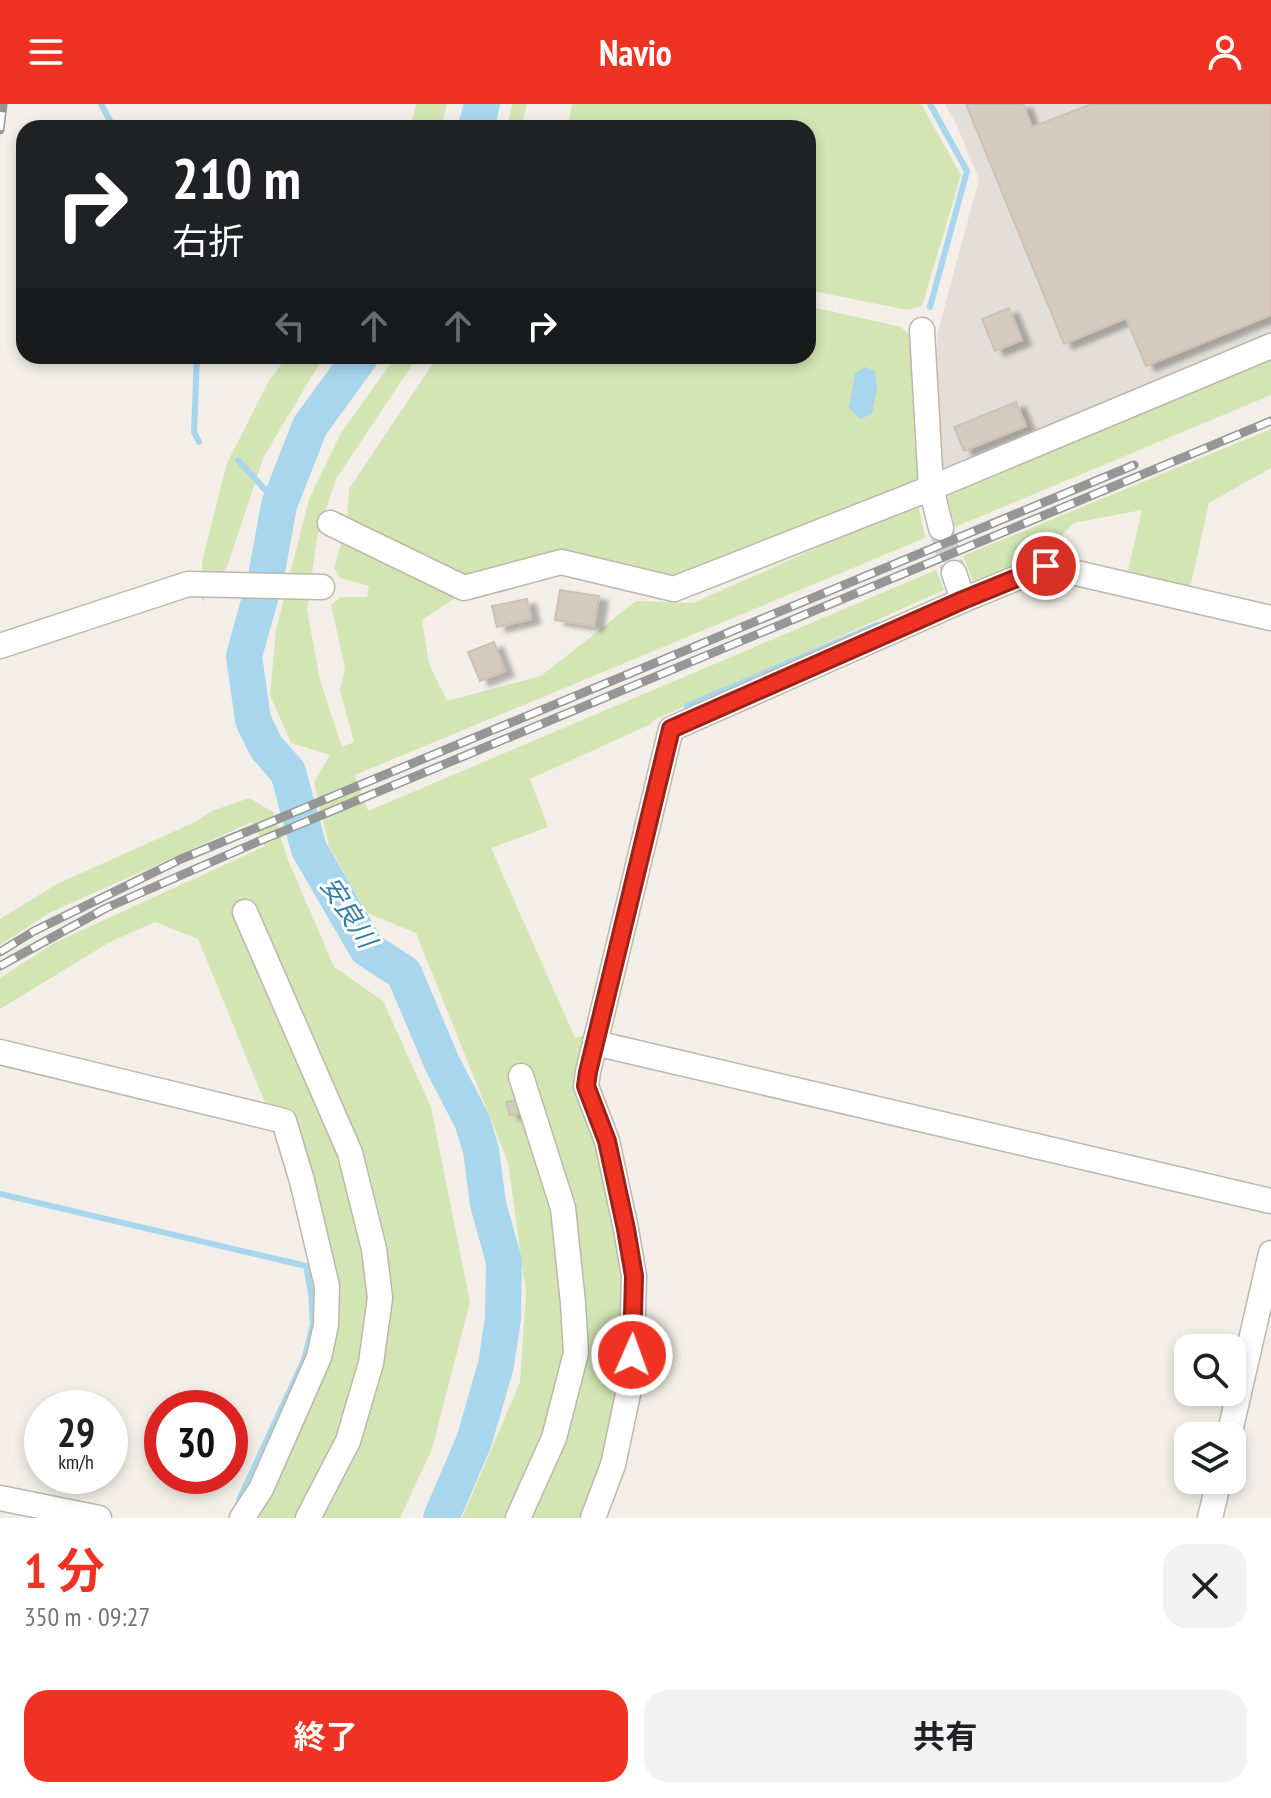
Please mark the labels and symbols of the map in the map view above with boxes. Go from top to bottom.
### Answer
pin [1012,532,1080,600]
water label: 安良川 [314,870,386,956]
position arrow [590,1313,674,1397]
speed limit sign: 30 [144,1390,248,1494]

